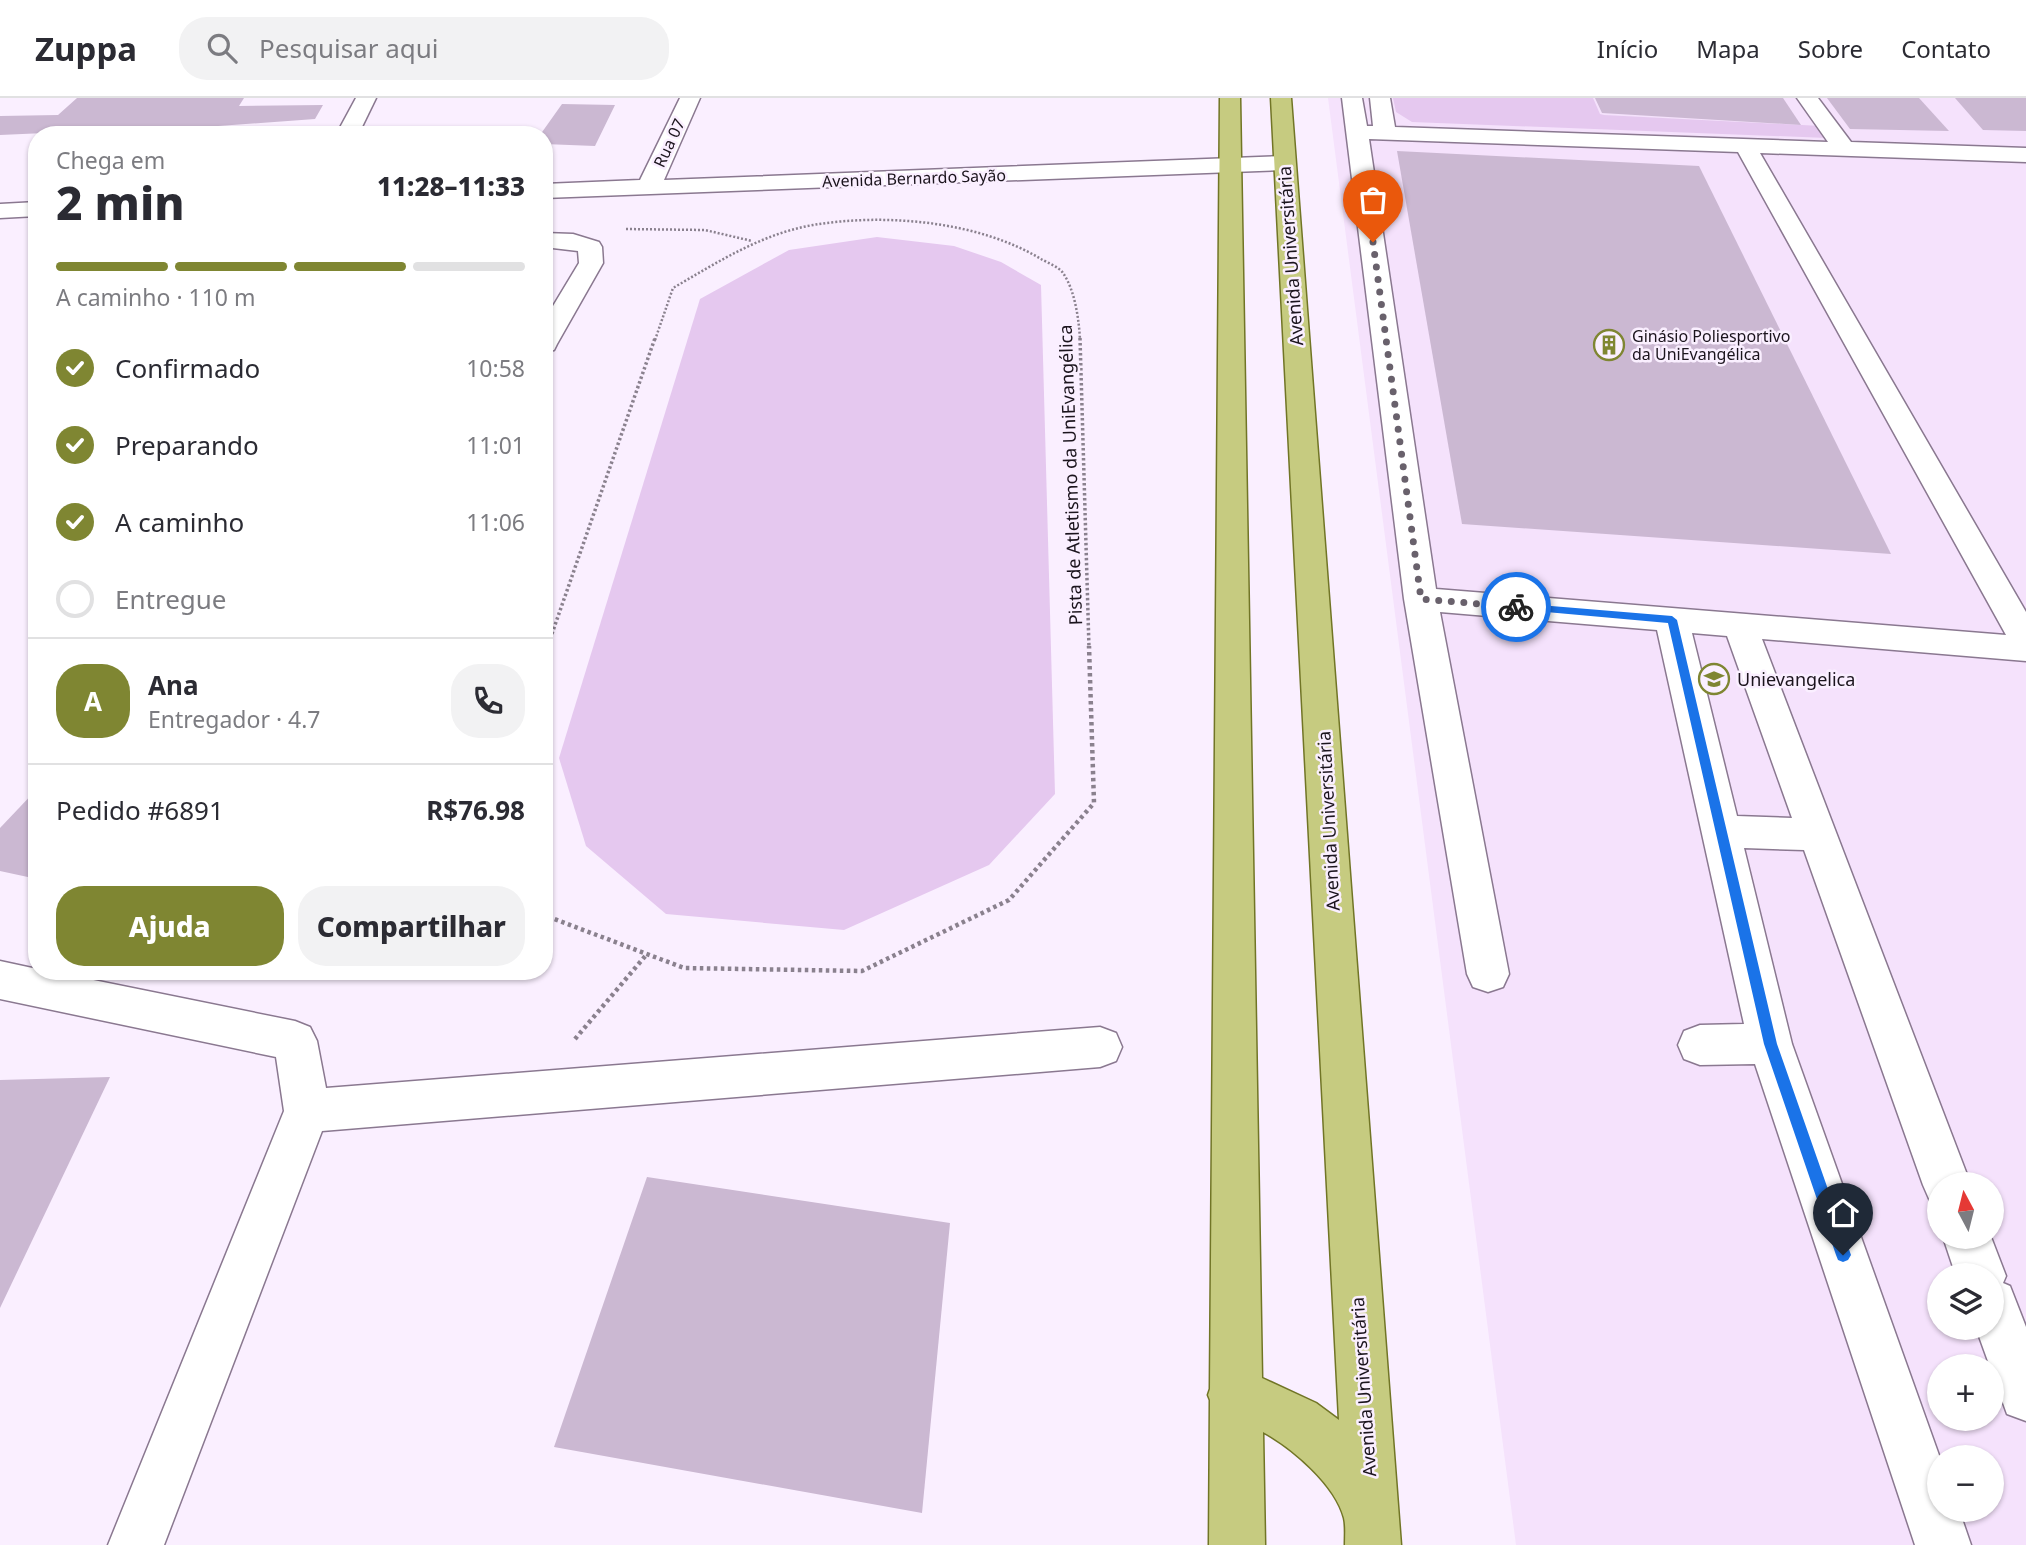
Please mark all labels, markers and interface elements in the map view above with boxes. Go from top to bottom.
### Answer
search box [179,17,669,80]
text: Zuppa [35,26,137,71]
icon: search [203,29,241,67]
text: Pesquisar aqui [259,30,439,66]
text: Início [1597,32,1658,65]
text: Mapa [1696,32,1760,65]
text: Sobre [1798,32,1863,65]
text: Contato [1901,32,1991,65]
street label: Rua 07 [648,115,690,171]
text: Chega em [56,144,165,176]
street label: Avenida Bernardo Sayão [822,164,1006,192]
street label: Avenida Universitária [1272,165,1308,347]
text: 11:28–11:33 [377,168,525,204]
pin [1343,170,1403,242]
text: 2 min [56,171,185,233]
icon: bag [1354,181,1392,219]
text: A caminho · 110 m [56,281,255,313]
street label: Pista de Atletismo da UniEvangélica [1053,324,1087,626]
place label: Ginásio Poliesportivo da UniEvangélica [1632,325,1790,365]
building icon: Ginásio Poliesportivo da UniEvangélica [1592,328,1626,362]
icon: check [56,349,94,387]
text: Confirmado [115,350,260,386]
text: 10:58 [466,352,525,384]
icon: check [56,426,94,464]
text: Preparando [115,427,259,463]
text: 11:01 [466,429,525,461]
icon: check [56,503,94,541]
text: A caminho [115,504,244,540]
text: 11:06 [466,506,525,538]
courier [1481,572,1551,642]
text: Entregue [115,581,227,617]
icon: bike [1497,588,1535,626]
school or university icon: Unievangelica [1697,662,1731,696]
button: phone [451,664,525,738]
text: Ana [148,667,198,703]
place label: Unievangelica [1737,667,1855,691]
text: A [84,683,102,719]
text: Entregador · 4.7 [148,703,321,735]
street label: Avenida Universitária [1311,730,1345,912]
text: Pedido #6891 [56,792,224,828]
text: R$76.98 [426,792,525,828]
button: Ajuda [56,886,284,966]
button: Compartilhar [298,886,525,966]
north arrow [1927,1172,2004,1250]
map controls [1927,1172,2004,1522]
pin [1813,1183,1873,1255]
icon: home [1824,1194,1862,1232]
button: layers [1927,1263,2004,1340]
street label: Avenida Universitária [1345,1296,1381,1478]
button: + [1927,1354,2004,1431]
button: − [1927,1445,2004,1522]

